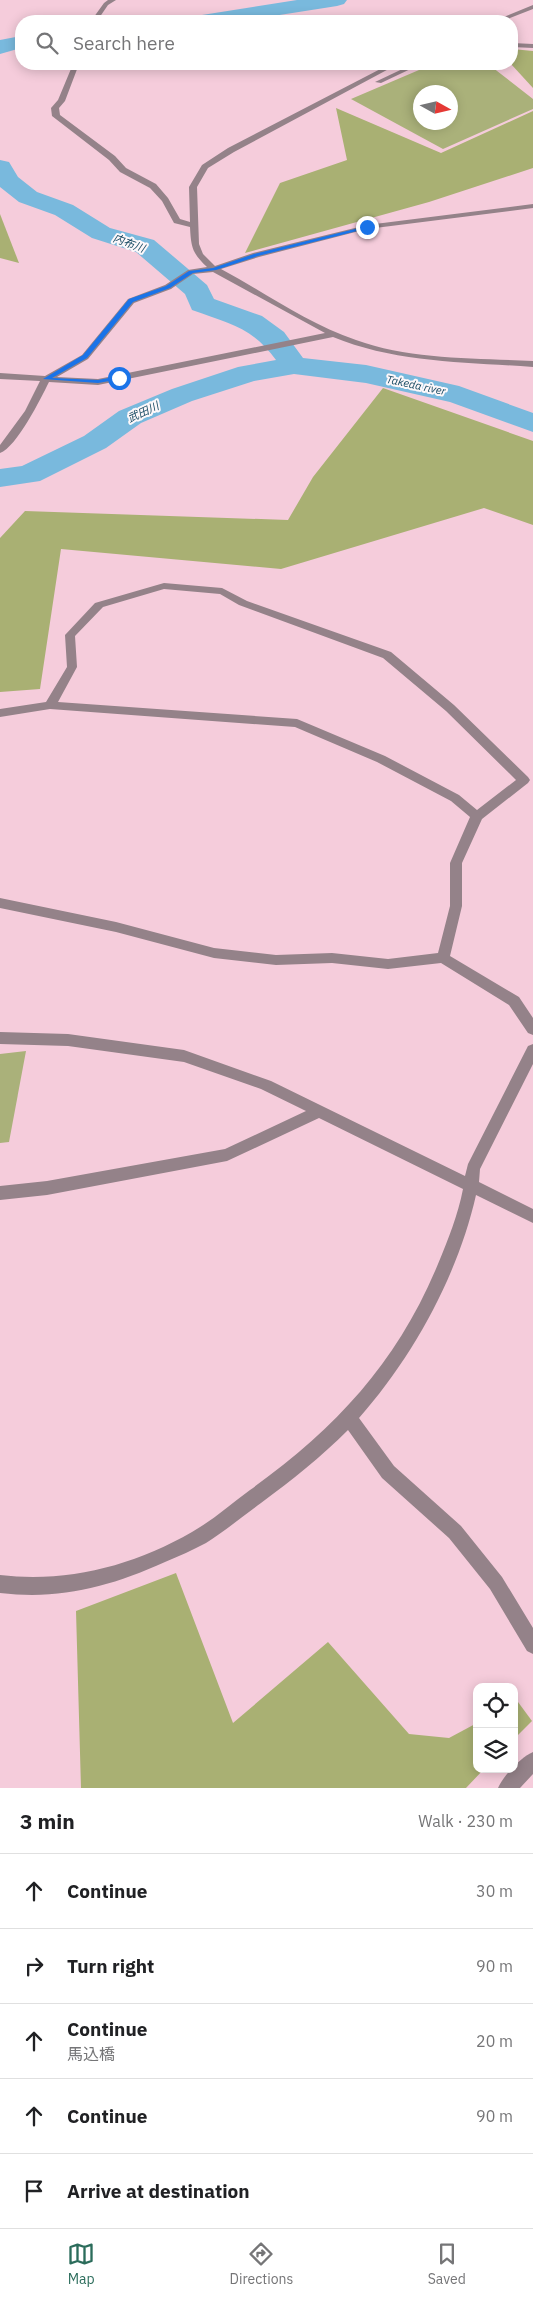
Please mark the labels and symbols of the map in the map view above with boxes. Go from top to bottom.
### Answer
north arrow [413,85,458,130]
route end [356,216,379,239]
water label: 内布川 [111,231,148,256]
route start [108,367,131,390]
water label: Takeda river [385,372,448,398]
water label: 武田川 [125,398,162,425]

